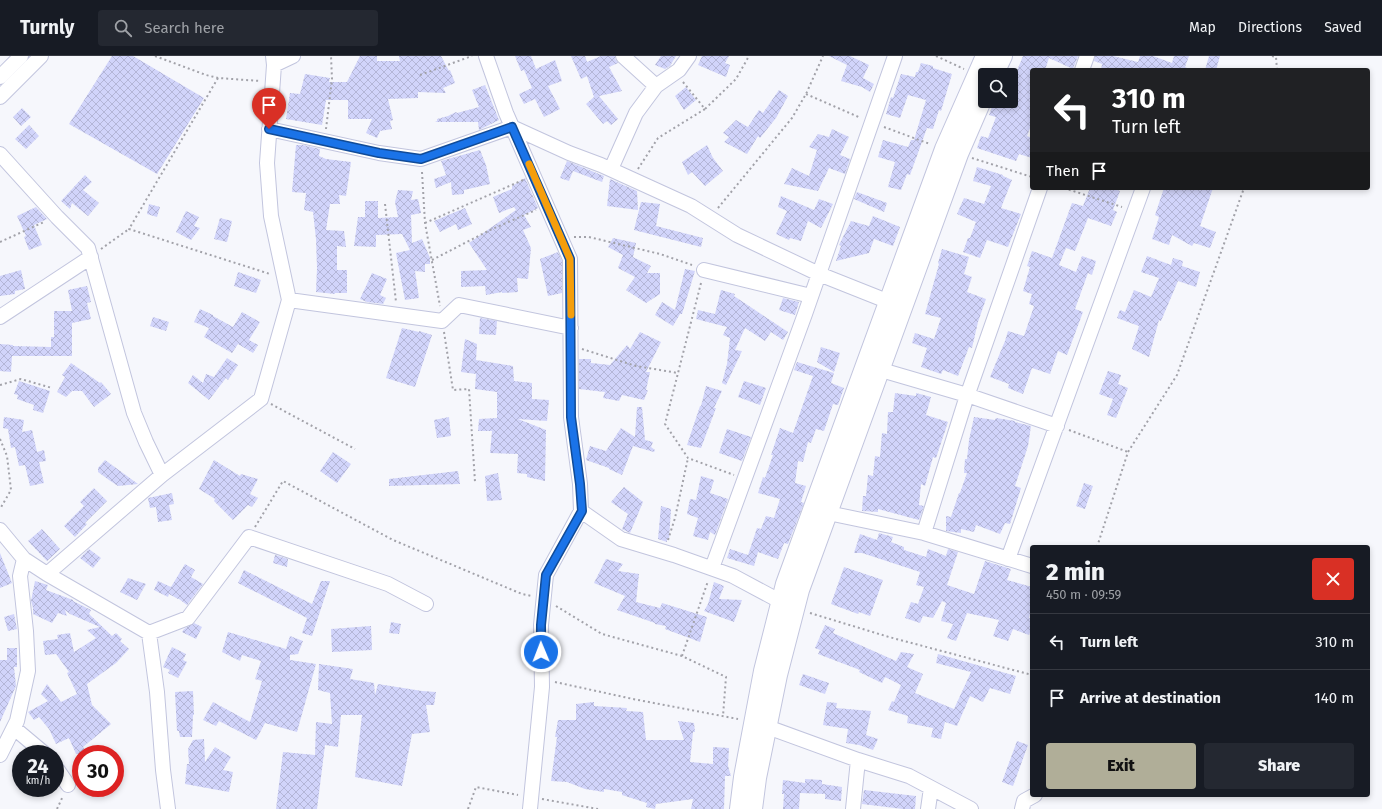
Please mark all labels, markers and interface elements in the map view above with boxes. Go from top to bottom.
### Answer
search box [98,10,378,46]
text: Turnly [20,16,74,39]
icon: search [112,17,134,39]
text: Search here [144,19,224,37]
text: Map [1189,19,1216,36]
text: Directions [1238,19,1302,36]
text: Saved [1324,19,1362,36]
map controls [978,68,1018,108]
button: search [978,68,1018,108]
text: 310 m [1112,82,1186,115]
icon: left [1046,84,1098,136]
pin [252,88,286,129]
icon: arrive [258,94,280,116]
text: Turn left [1112,116,1181,138]
icon: arrive [1088,160,1110,182]
text: Then [1046,162,1080,180]
text: 2 min [1046,558,1105,586]
button: close [1312,558,1354,600]
text: 450 m · 09:59 [1046,587,1121,602]
position arrow [520,631,562,673]
icon: left [1046,631,1068,653]
text: Turn left [1080,633,1138,651]
text: 310 m [1315,633,1354,651]
icon: arrive [1046,687,1068,709]
text: Arrive at destination [1080,689,1221,707]
text: 140 m [1314,689,1354,707]
button: Exit [1046,743,1196,789]
button: Share [1204,743,1354,789]
speed limit sign: 30 [72,745,124,797]
text: 24 [27,754,49,778]
text: km/h [26,775,50,787]

